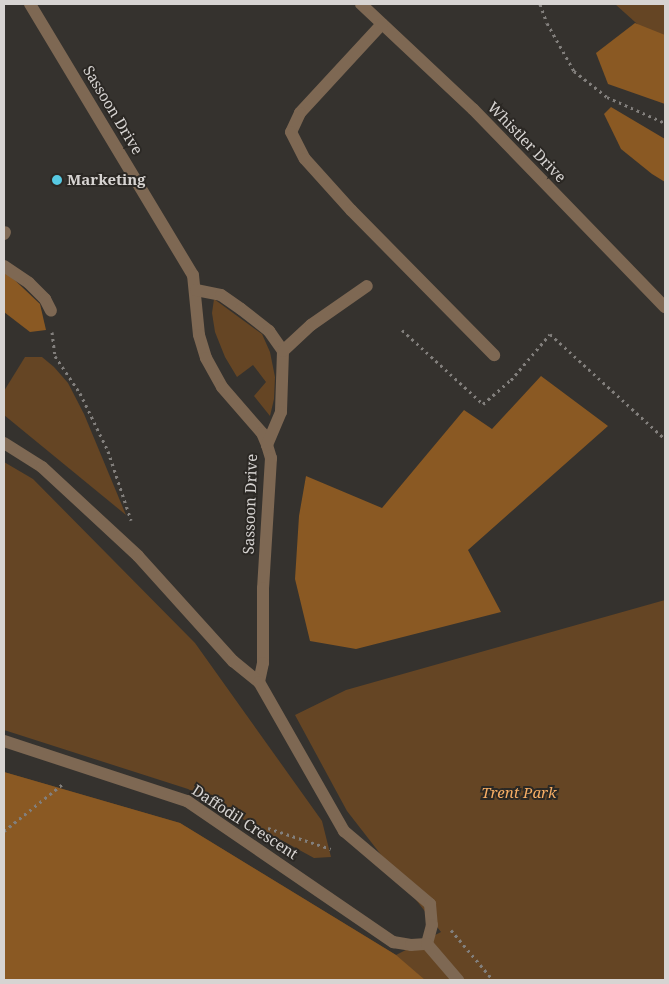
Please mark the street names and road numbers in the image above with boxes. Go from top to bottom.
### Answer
street label: Sassoon Drive [79,62,147,158]
street label: Whistler Drive [484,98,570,186]
street label: Sassoon Drive [239,453,261,555]
street label: Daffodil Crescent [189,781,301,863]

